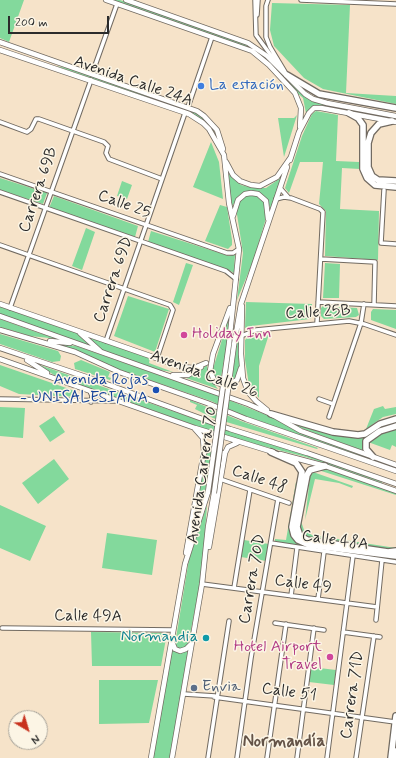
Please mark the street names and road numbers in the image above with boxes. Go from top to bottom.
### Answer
street label: Avenida Calle 24A [71,53,195,111]
street label: Carrera 69B [15,145,63,235]
street label: Calle 25 [95,187,153,223]
street label: Carrera 69D [90,234,138,326]
street label: Calle 25B [285,302,351,324]
street label: Avenida Calle 26 [147,347,261,403]
street label: Avenida Carrera 70 [184,405,222,545]
street label: Calle 48 [229,462,289,498]
street label: Calle 48A [300,527,370,555]
street label: Carrera 70D [236,533,270,625]
street label: Calle 49 [273,571,333,599]
street label: Calle 49A [54,607,122,627]
street label: Carrera 71D [337,650,369,740]
street label: Calle 51 [260,680,318,706]

